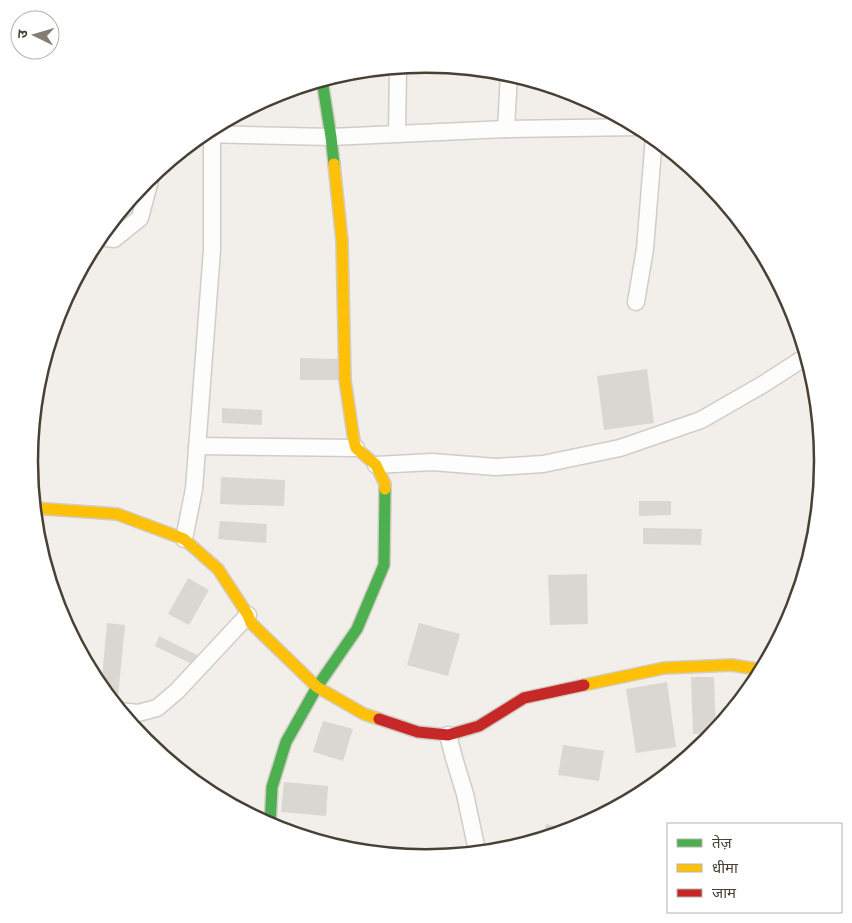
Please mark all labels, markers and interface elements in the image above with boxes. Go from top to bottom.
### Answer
north arrow [10,10,60,60]
text: उ [14,28,31,39]
legend [667,823,842,913]
text: तेज़ [712,834,733,852]
text: धीमा [712,859,739,877]
text: जाम [712,884,737,902]

